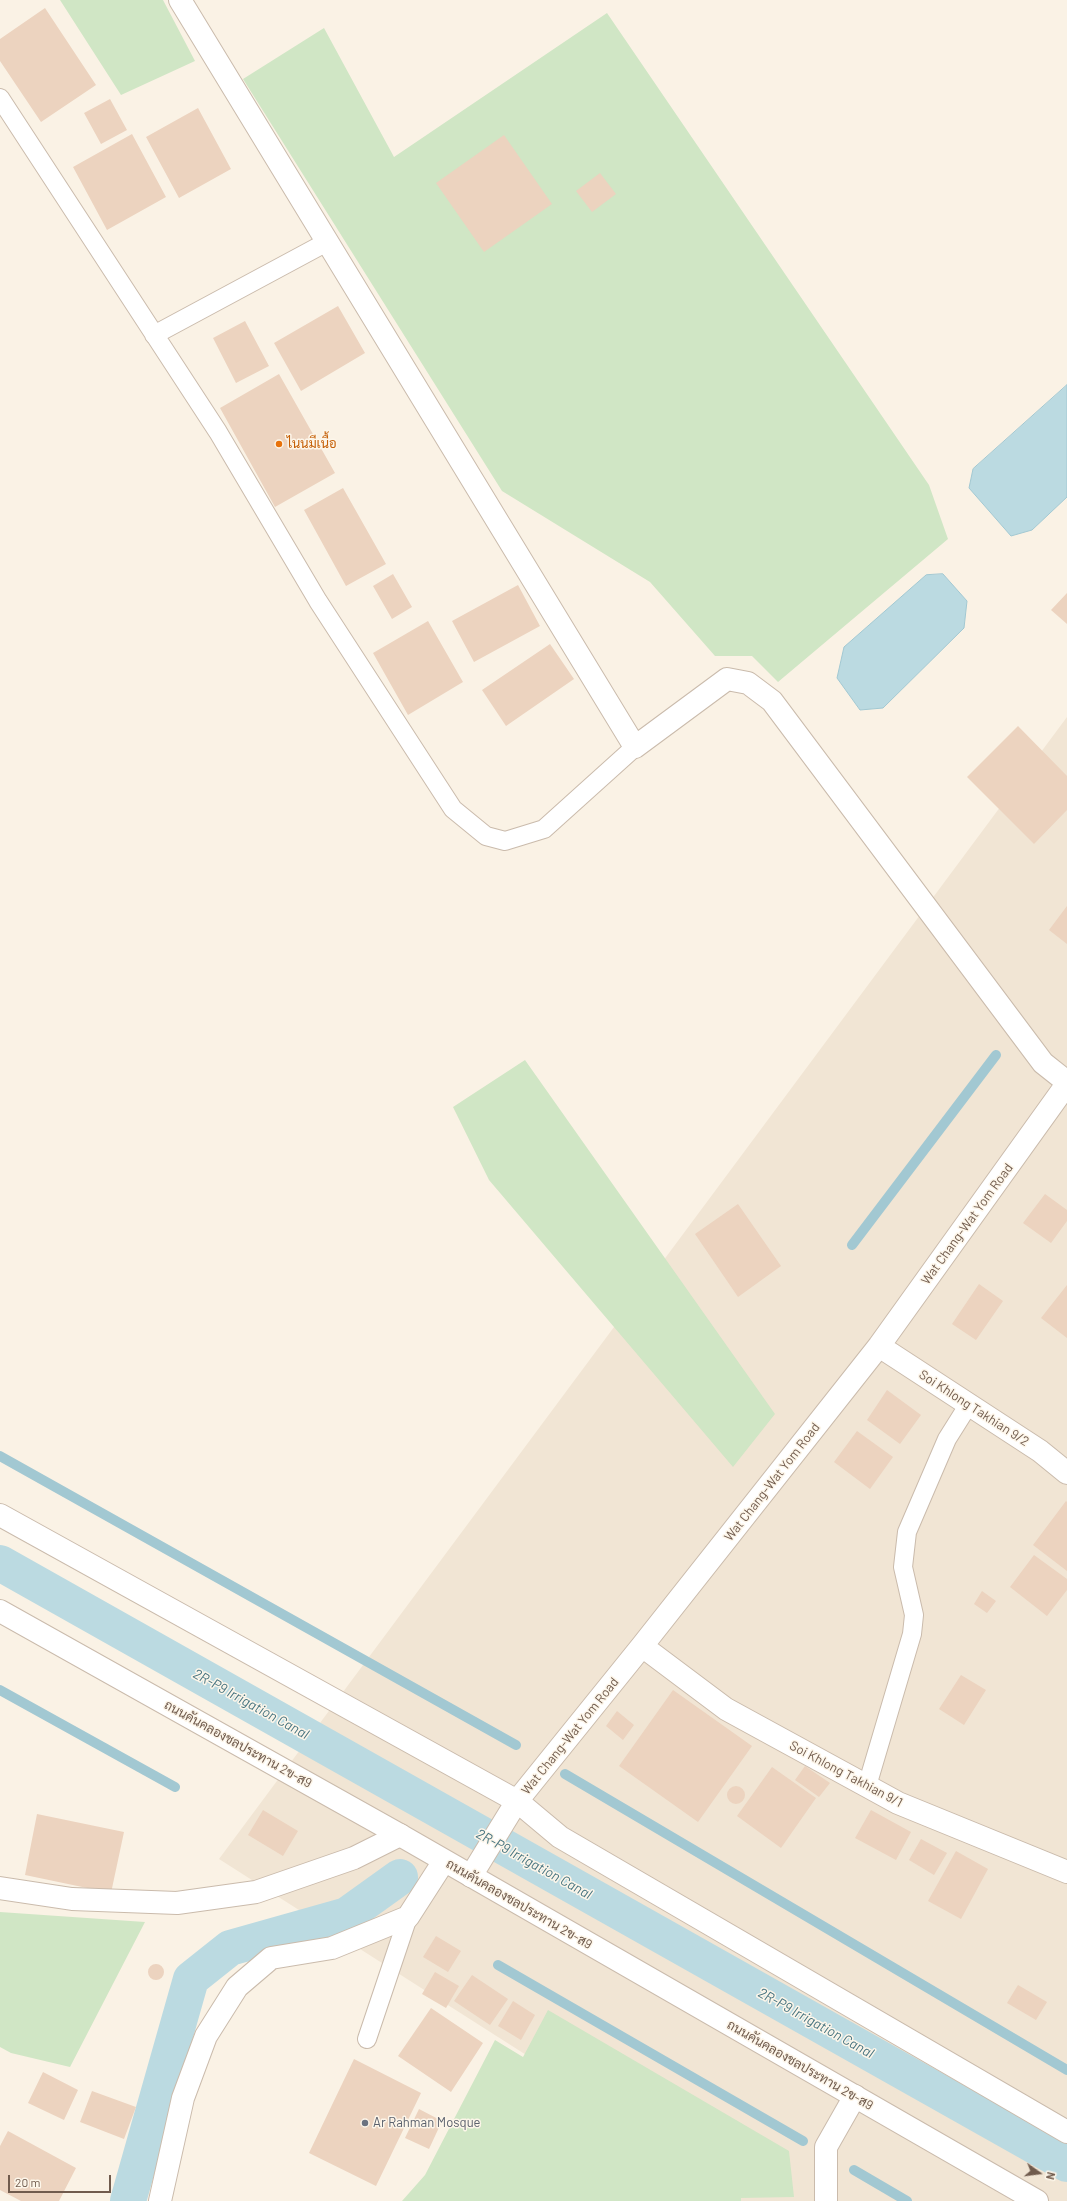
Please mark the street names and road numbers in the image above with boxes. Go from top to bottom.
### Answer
street label: Wat Chang-Wat Yom Road [918,1160,1016,1288]
street label: Soi Khlong Takhian 9/2 [916,1367,1032,1449]
street label: Wat Chang-Wat Yom Road [721,1420,823,1544]
street label: Wat Chang-Wat Yom Road [518,1674,622,1798]
street label: ถนนคันคลองชลประทาน 2ข-ส9 [162,1697,314,1791]
street label: Soi Khlong Takhian 9/1 [787,1738,905,1810]
street label: ถนนคันคลองชลประทาน 2ข-ส9 [443,1856,595,1952]
street label: ถนนคันคลองชลประทาน 2ข-ส9 [724,2017,876,2113]

